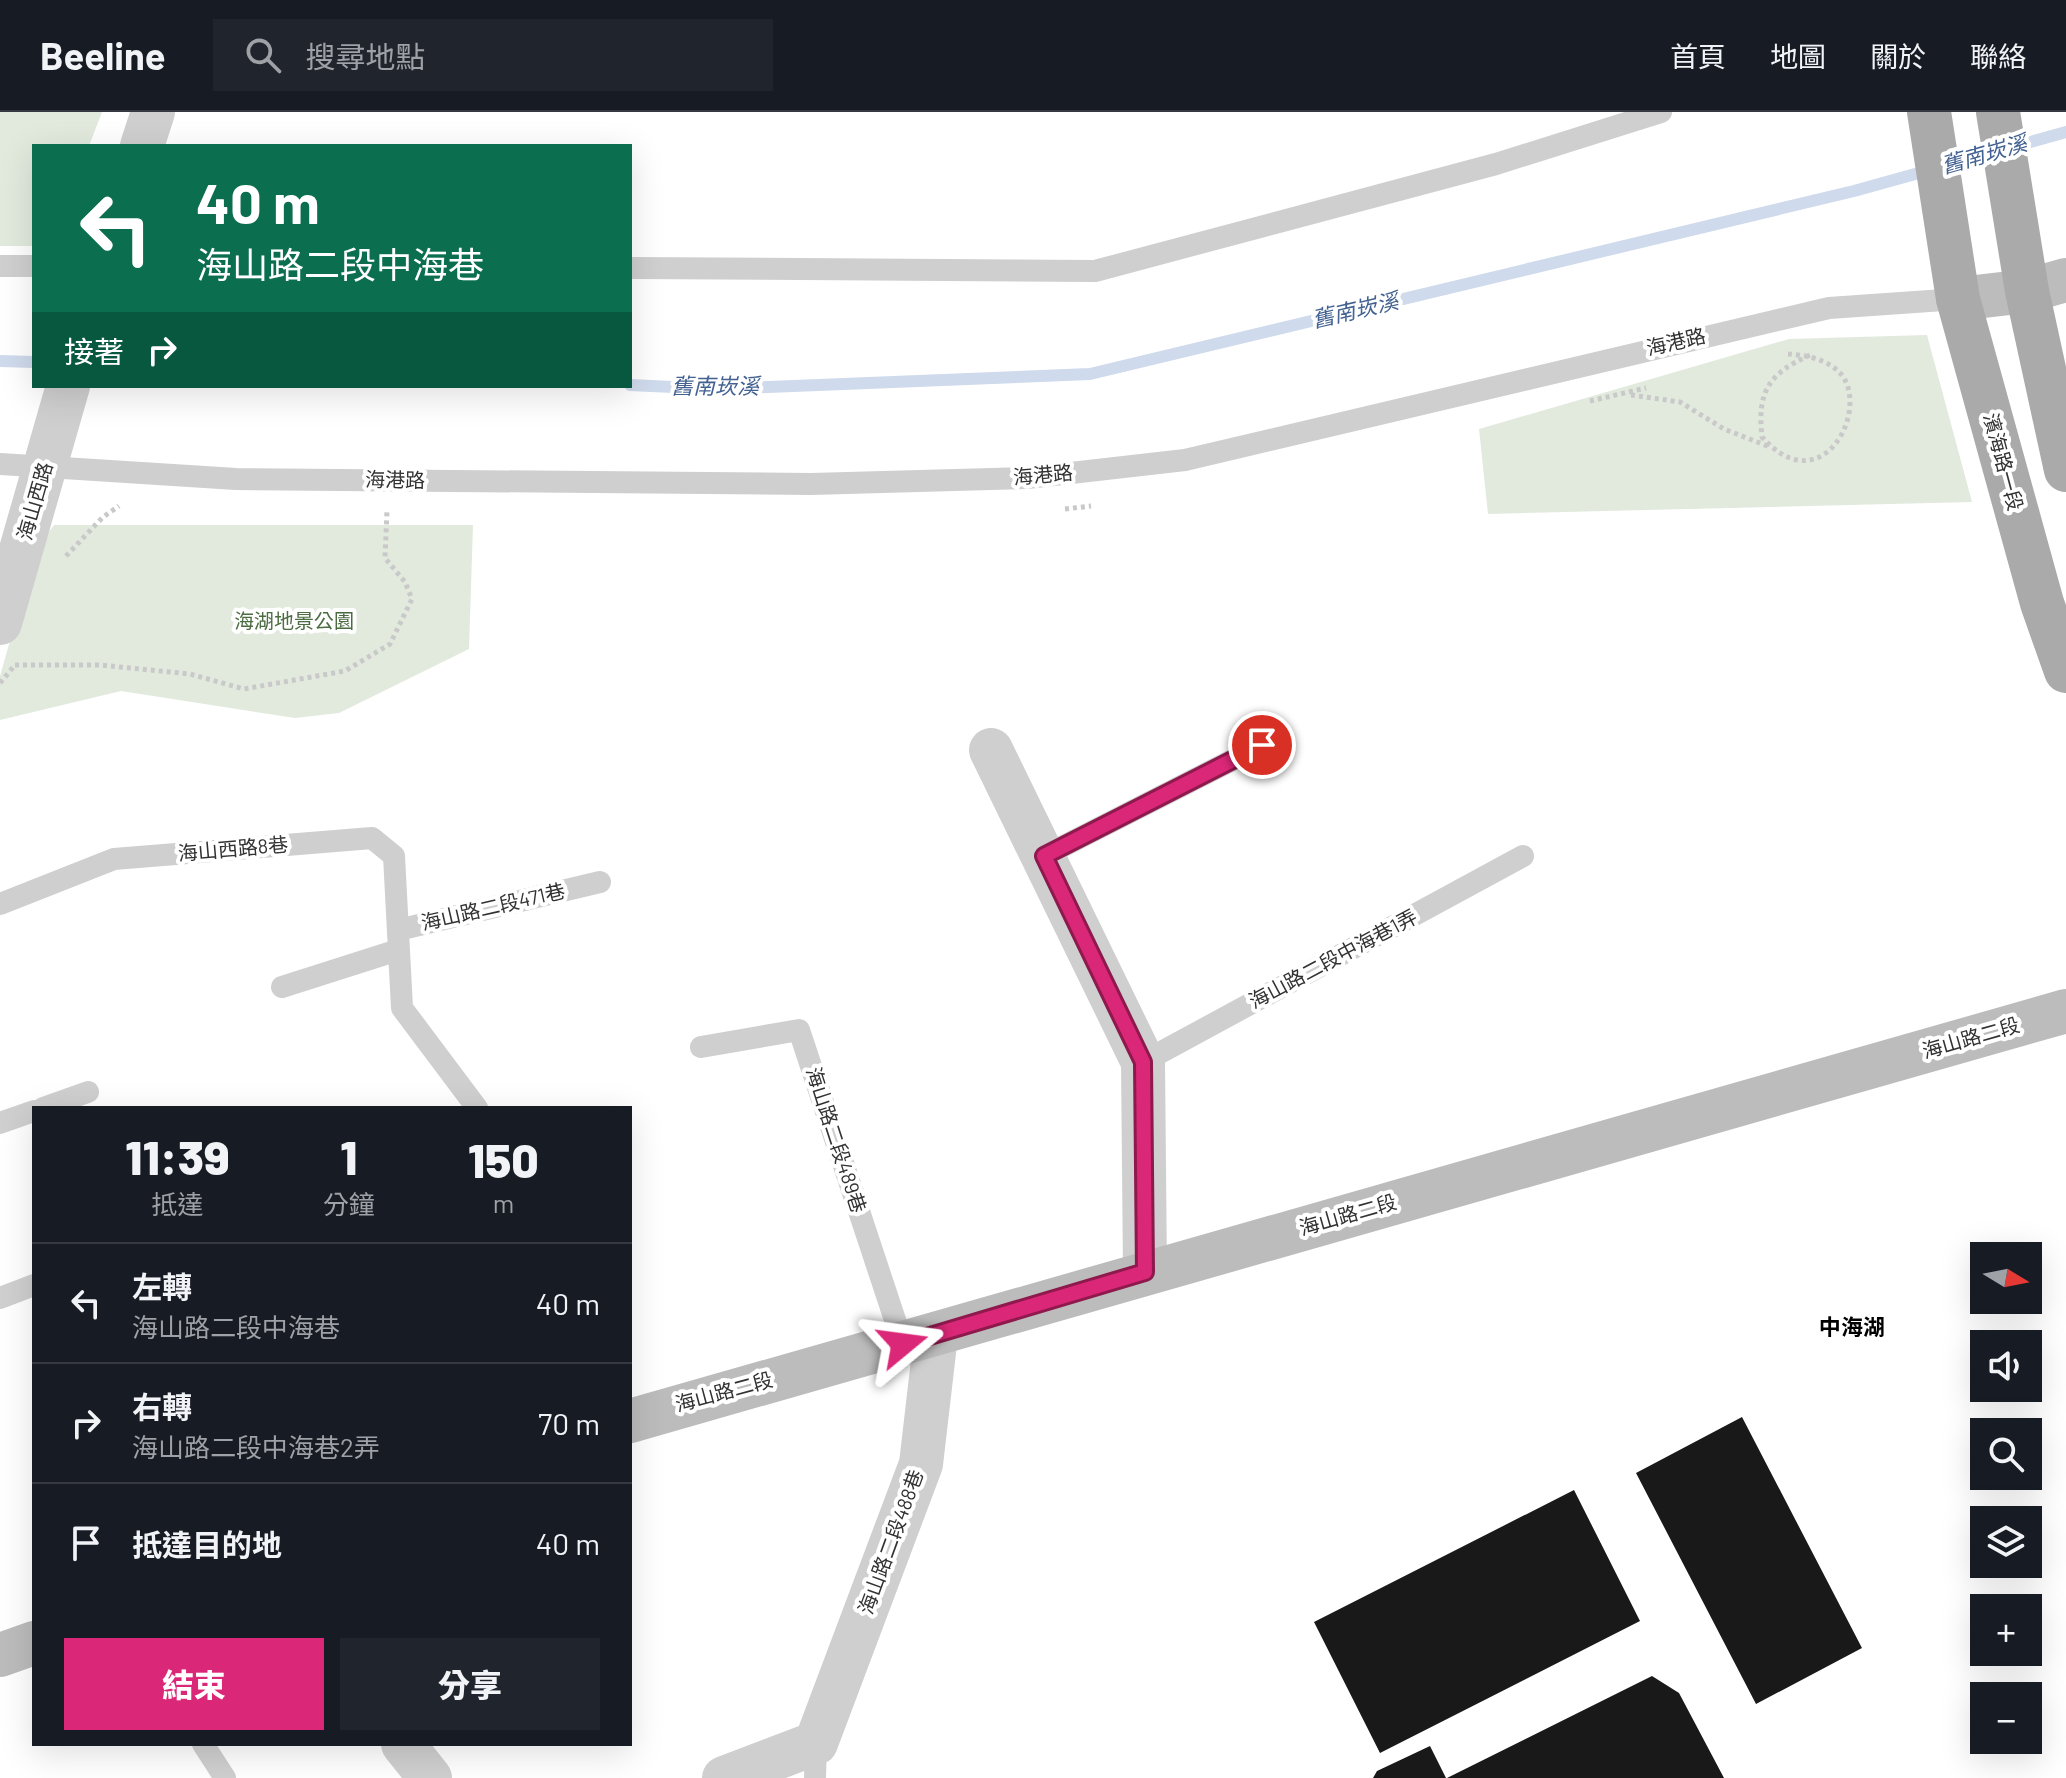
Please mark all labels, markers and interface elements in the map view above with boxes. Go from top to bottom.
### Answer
search box [213,19,773,91]
text: Beeline [40,32,165,78]
icon: search [241,33,285,77]
text: 搜尋地點 [305,38,425,74]
text: 首頁 [1670,39,1726,73]
text: 地圖 [1770,39,1826,73]
text: 關於 [1870,39,1926,73]
text: 聯絡 [1970,39,2026,73]
water label: 舊南崁溪 [1938,128,2032,178]
text: 40 m [196,168,320,235]
icon: left [64,176,168,280]
text: 海山路二段中海巷 [196,242,484,285]
water label: 舊南崁溪 [1309,286,1403,332]
street label: 海港路 [1644,323,1708,359]
icon: right [140,328,184,372]
text: 接著 [64,333,124,369]
water label: 舊南崁溪 [671,372,762,398]
street label: 濱海路一段 [1979,410,2028,513]
street label: 海山西路 [11,459,57,542]
street label: 海港路 [1012,459,1074,489]
street label: 海港路 [365,466,425,492]
park label: 海湖地景公園 [234,608,354,632]
pin [1228,711,1296,779]
icon: arrive [1240,723,1284,767]
street label: 海山西路8巷 [177,831,289,865]
street label: 海山路二段471巷 [418,878,567,934]
street label: 海山路二段中海巷1弄 [1244,904,1421,1013]
street label: 海山路二段 [1919,1012,2022,1062]
street label: 海山路二段489巷 [802,1064,872,1216]
text: 11:39 [125,1127,230,1185]
text: 1 [340,1127,357,1185]
text: 150 [468,1130,539,1188]
text: m [493,1187,514,1218]
text: 抵達 [151,1188,203,1219]
text: 分鐘 [323,1188,375,1219]
street label: 海山路二段 [1296,1189,1399,1239]
north arrow [1970,1242,2042,1314]
map controls [1970,1242,2042,1754]
text: 左轉 [132,1268,192,1304]
icon: left [64,1281,108,1325]
text: 40 m [536,1285,600,1321]
position arrow [861,1302,945,1386]
text: 海山路二段中海巷 [132,1311,340,1342]
district label: 中海湖 [1819,1313,1885,1339]
button: sound [1970,1330,2042,1402]
street label: 海山路二段 [672,1367,775,1416]
text: 右轉 [132,1388,192,1424]
icon: right [64,1401,108,1445]
text: 70 m [538,1405,600,1441]
button: search [1970,1418,2042,1490]
text: 海山路二段中海巷2弄 [132,1431,380,1462]
street label: 海山路二段488巷 [853,1466,927,1617]
button: layers [1970,1506,2042,1578]
icon: arrive [64,1521,108,1565]
text: 40 m [536,1525,600,1561]
text: 抵達目的地 [132,1526,282,1562]
button: + [1970,1594,2042,1666]
button: 結束 [64,1638,324,1730]
button: 分享 [340,1638,600,1730]
button: − [1970,1682,2042,1754]

